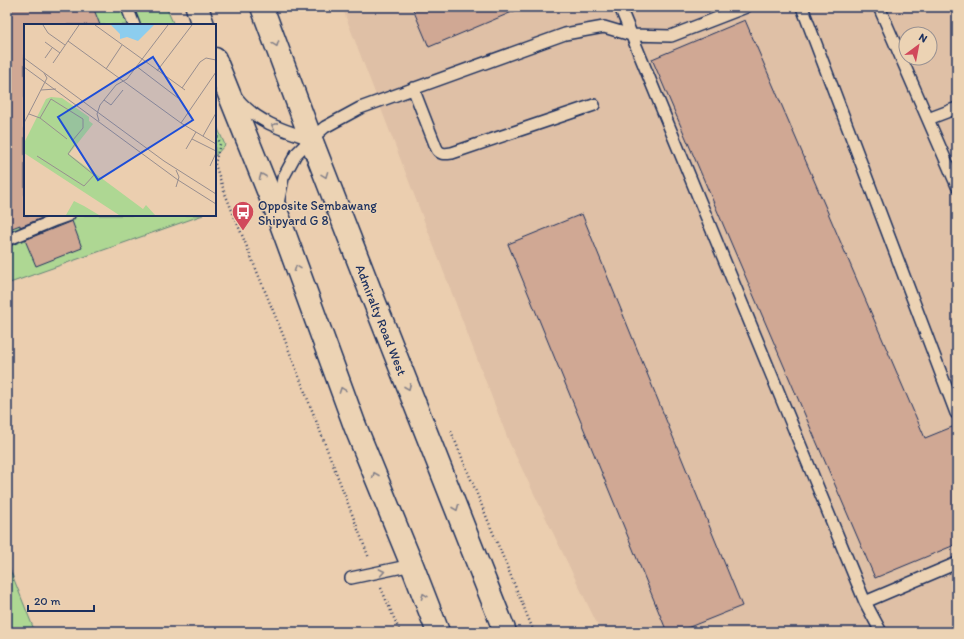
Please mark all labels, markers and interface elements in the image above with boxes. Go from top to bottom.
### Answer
inset map [24,24,216,216]
north arrow [898,26,938,66]
text: N [916,30,930,45]
one-way arrow [271,40,280,47]
one-way arrow [271,123,278,131]
one-way arrow [320,171,328,178]
one-way arrow [258,173,266,180]
place label: Opposite Sembawang Shipyard G 8 [258,198,377,228]
bus stop icon: Opposite Sembawang Shipyard G 8 [230,199,256,232]
street label: Admiralty Road West [353,262,410,378]
one-way arrow [294,264,302,271]
one-way arrow [403,384,411,391]
one-way arrow [338,386,346,393]
one-way arrow [372,472,380,480]
one-way arrow [451,505,459,512]
one-way arrow [378,568,385,576]
scale bar [28,587,94,613]
one-way arrow [420,592,428,599]
text: 20 m [34,594,61,608]

